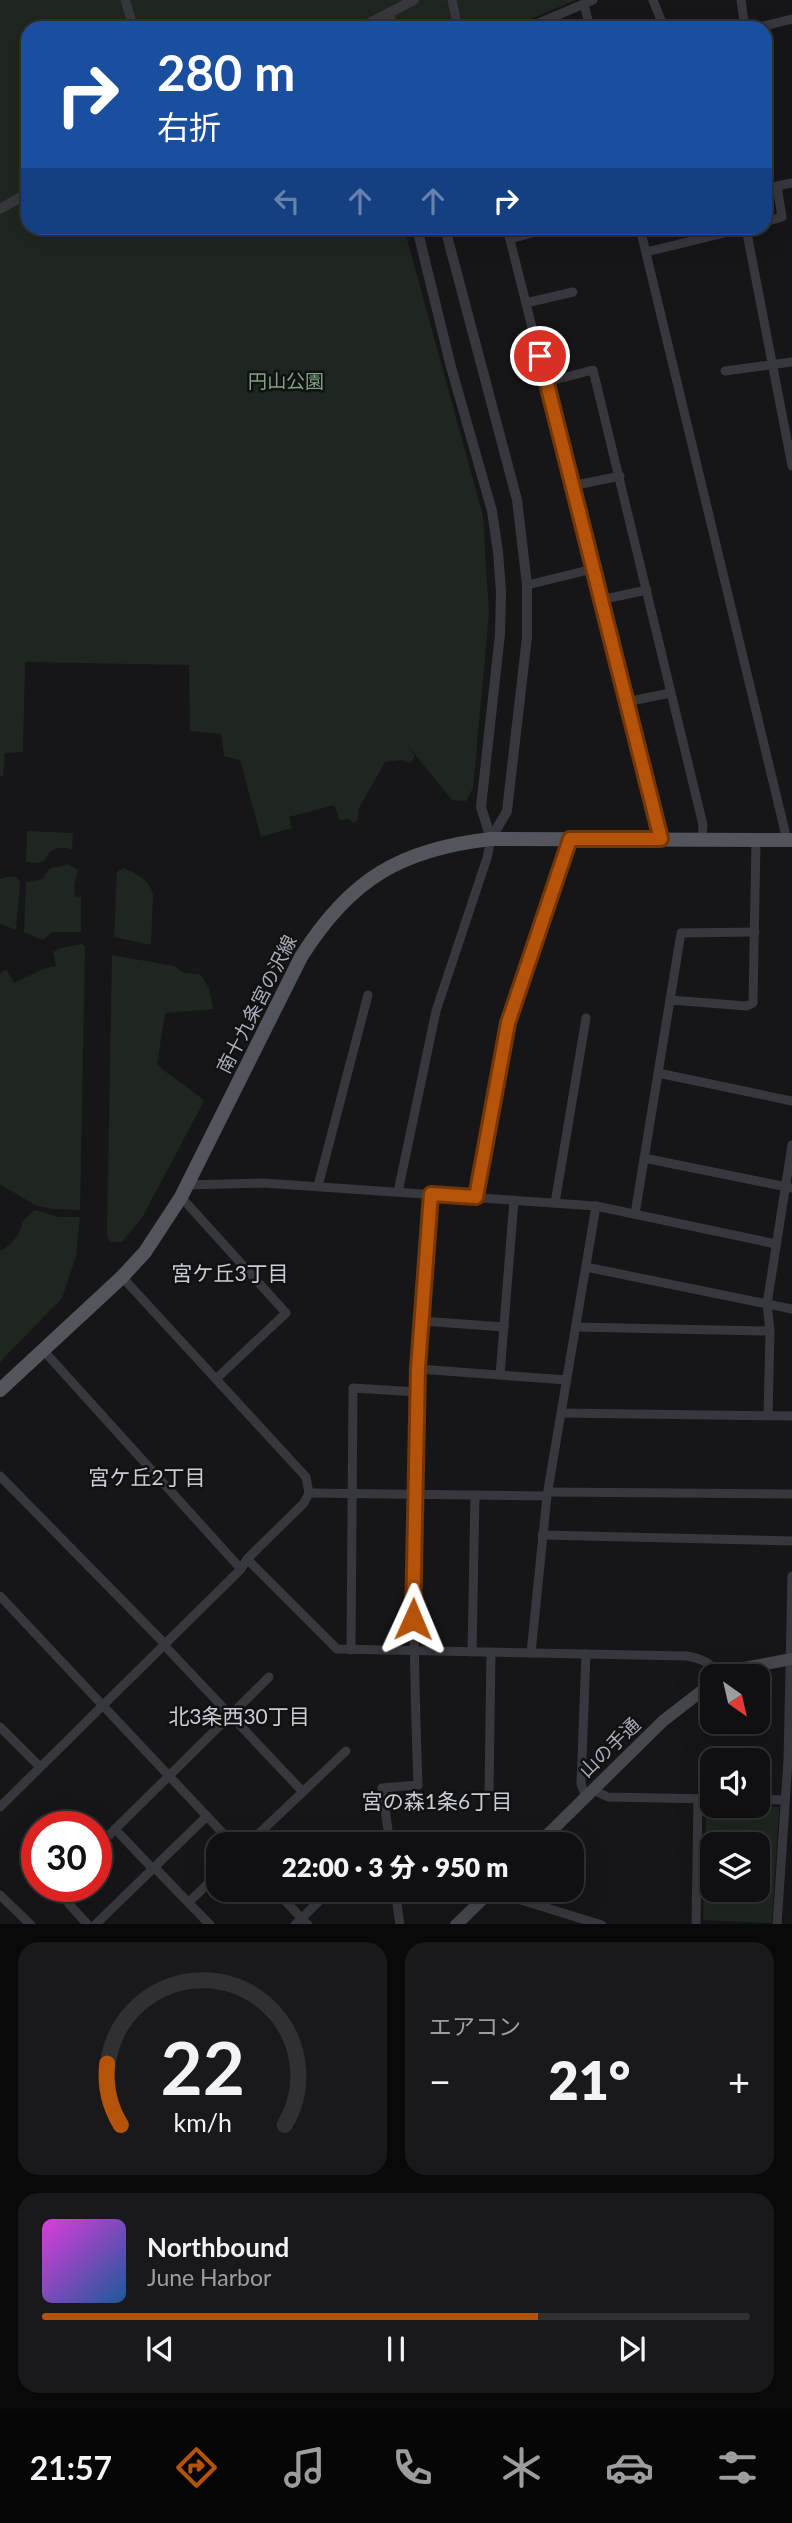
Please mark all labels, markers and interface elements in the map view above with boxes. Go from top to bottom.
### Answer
text: 280 m [157,43,295,101]
icon: right [42,49,133,140]
text: 右折 [157,107,221,146]
icon: left [268,182,306,220]
icon: ahead [341,182,379,220]
icon: ahead [414,182,452,220]
icon: right [487,182,525,220]
pin [510,326,570,386]
icon: arrive [521,337,559,375]
park label: 円山公園 [248,369,324,392]
street label: 南十九条宮の沢線 [211,931,301,1077]
district label: 宮ケ丘3丁目 [171,1260,289,1285]
district label: 宮ケ丘2丁目 [88,1464,206,1489]
position arrow [376,1582,450,1656]
north arrow [700,1664,770,1734]
map controls [700,1664,770,1902]
district label: 北3条西30丁目 [168,1703,310,1728]
street label: 山の手通 [574,1712,644,1782]
button: sound [700,1748,770,1818]
district label: 宮の森1条6丁目 [362,1788,512,1813]
speed limit sign: 30 [21,1811,112,1902]
button: layers [700,1832,770,1902]
text: 22:00 · 3 分 · 950 m [282,1851,508,1883]
text: エアコン [429,2012,521,2040]
text: 22 [160,2023,245,2111]
text: 21° [549,2049,630,2111]
text: − [429,2058,451,2104]
text: + [728,2058,750,2104]
text: km/h [173,2106,232,2136]
text: Northbound [147,2231,289,2263]
text: June Harbor [147,2263,271,2291]
icon: previous [141,2330,179,2368]
icon: pause [377,2330,415,2368]
icon: next [613,2330,651,2368]
icon: directions [172,2443,221,2492]
icon: music [280,2443,329,2492]
icon: phone [388,2443,437,2492]
icon: climate [497,2443,546,2492]
icon: car [605,2443,654,2492]
icon: filters [713,2443,762,2492]
text: 21:57 [30,2448,112,2487]

